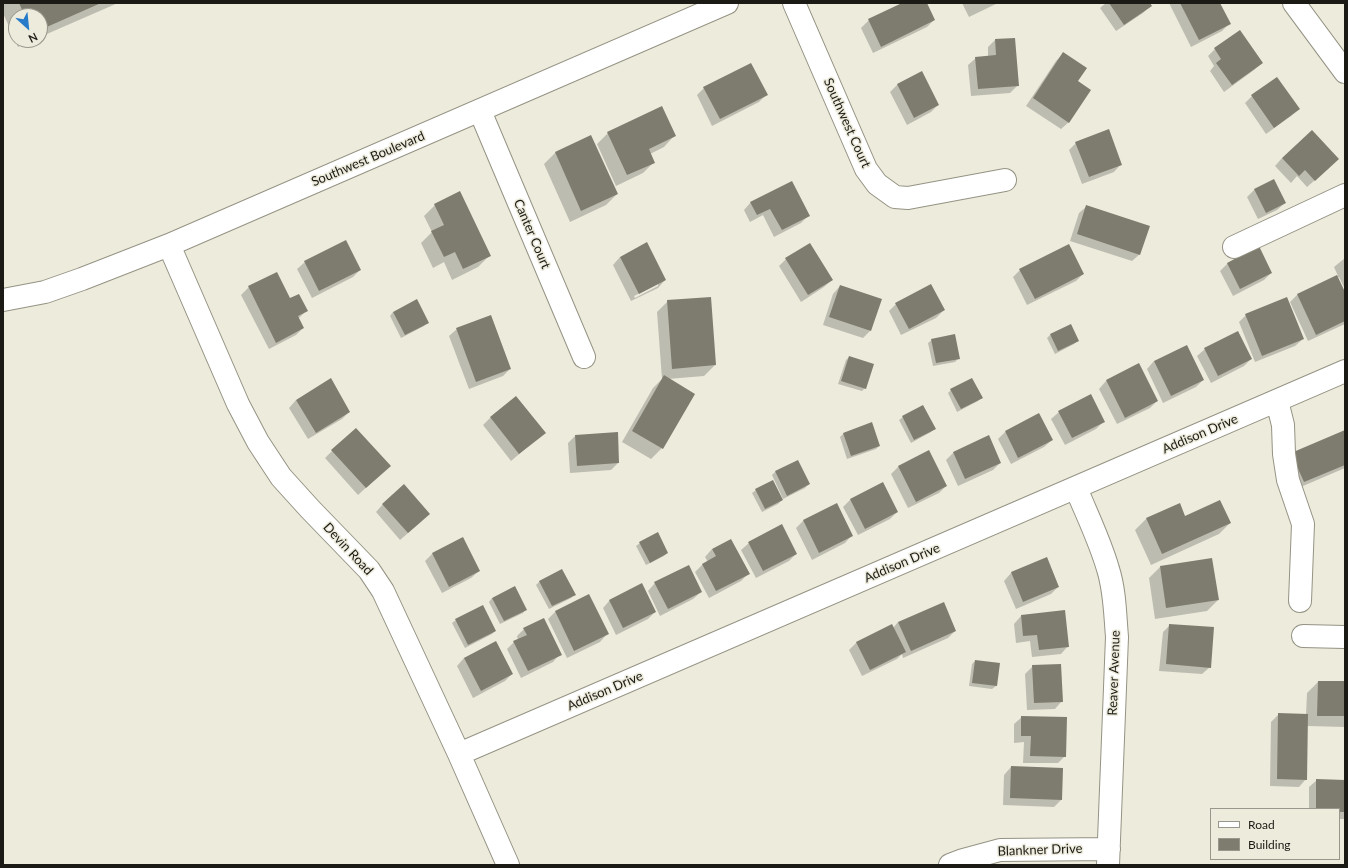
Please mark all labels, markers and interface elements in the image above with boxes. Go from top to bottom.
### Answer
north arrow [8,8,48,48]
text: N [26,31,40,46]
street label: Southwest Court [820,76,874,170]
street label: Southwest Boulevard [309,128,427,190]
street label: Canter Court [510,197,554,271]
street label: Addison Drive [1160,411,1240,457]
street label: Devin Road [320,520,376,578]
street label: Addison Drive [862,540,942,586]
street label: Reaver Avenue [1105,630,1123,716]
street label: Addison Drive [565,668,645,714]
legend [1210,808,1340,860]
text: Road [1248,817,1275,832]
text: Building [1248,837,1291,852]
street label: Blankner Drive [997,841,1083,859]

